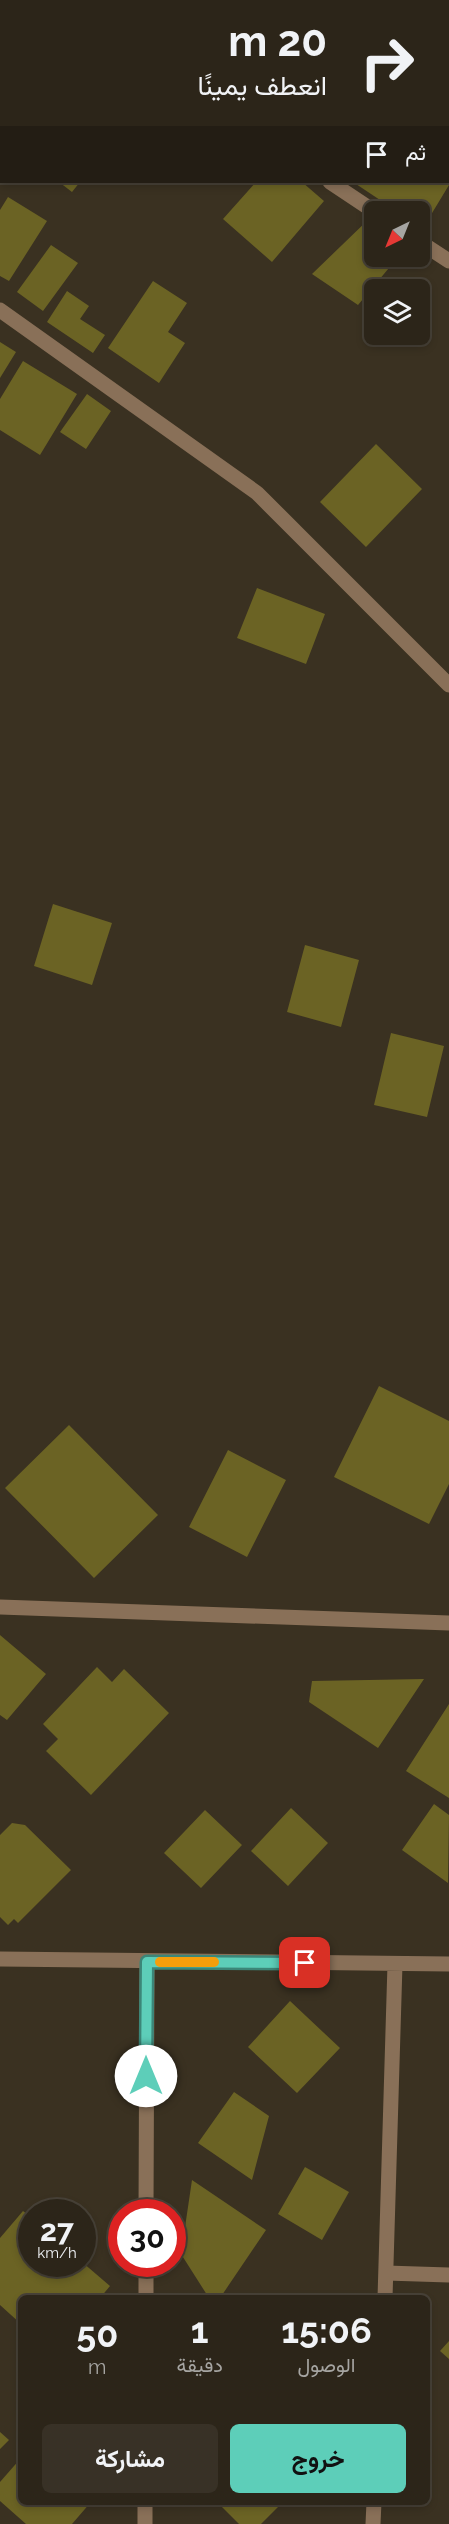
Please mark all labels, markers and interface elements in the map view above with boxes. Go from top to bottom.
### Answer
text: 20 m [228,17,327,66]
icon: right [348,24,426,102]
text: انعطف يمينًا [198,70,327,101]
icon: arrive [360,138,393,171]
text: ثم [405,139,426,165]
north arrow [364,201,430,267]
map controls [364,201,430,345]
button: layers [364,279,430,345]
pin [279,1937,330,1988]
icon: arrive [288,1946,321,1979]
position arrow [114,2044,178,2108]
speed limit sign: 30 [108,2199,186,2277]
text: 27 [40,2213,74,2248]
text: km/h [37,2244,77,2262]
text: 1 [191,2309,209,2351]
text: 15:06 [281,2309,372,2351]
text: 50 [76,2313,118,2355]
text: دقيقة [177,2353,223,2377]
text: الوصول [298,2353,355,2377]
text: m [88,2355,106,2379]
button: مشاركة [42,2424,218,2493]
button: خروج [230,2424,406,2493]

